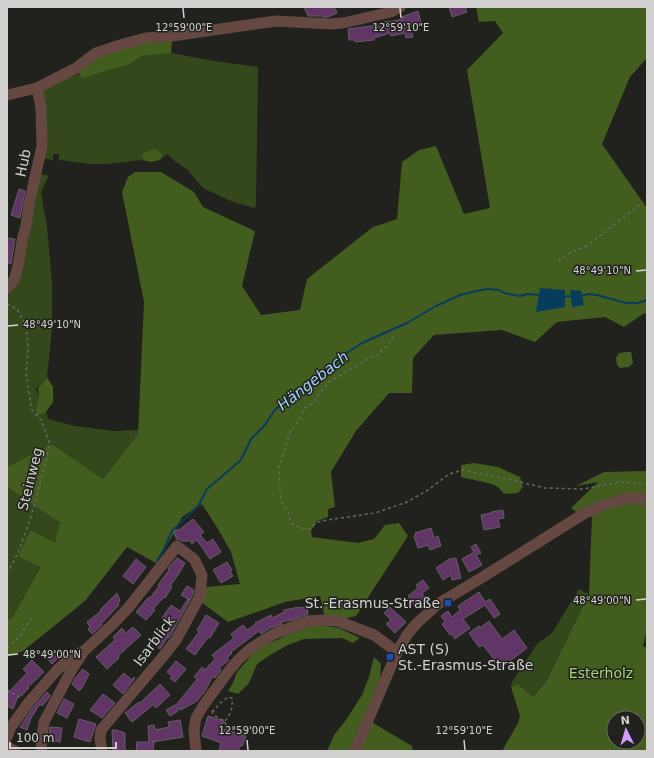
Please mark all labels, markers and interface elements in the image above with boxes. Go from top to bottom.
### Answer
text: 12°59'00"E [156,22,212,33]
text: 12°59'10"E [373,22,429,33]
street label: Hub [12,147,34,179]
text: 48°49'10"N [573,265,631,276]
text: 48°49'10"N [23,319,81,330]
water label: Hängebach [274,348,352,414]
street label: Steinweg [14,446,46,512]
place label: St.-Erasmus-Straße [305,595,440,611]
text: 48°49'00"N [573,595,631,606]
marker: St.-Erasmus-Straße [443,598,453,608]
street label: Isarblick [130,612,178,669]
place label: AST (S) St.-Erasmus-Straße [398,641,533,673]
text: 48°49'00"N [23,649,81,660]
marker: AST (S) St.-Erasmus-Straße [385,652,395,662]
park label: Esterholz [569,665,633,681]
north arrow [606,710,646,750]
text: N [620,714,630,727]
scale bar [10,724,116,750]
text: 12°59'00"E [219,725,275,736]
text: 12°59'10"E [436,725,492,736]
text: 100 m [16,731,54,745]

